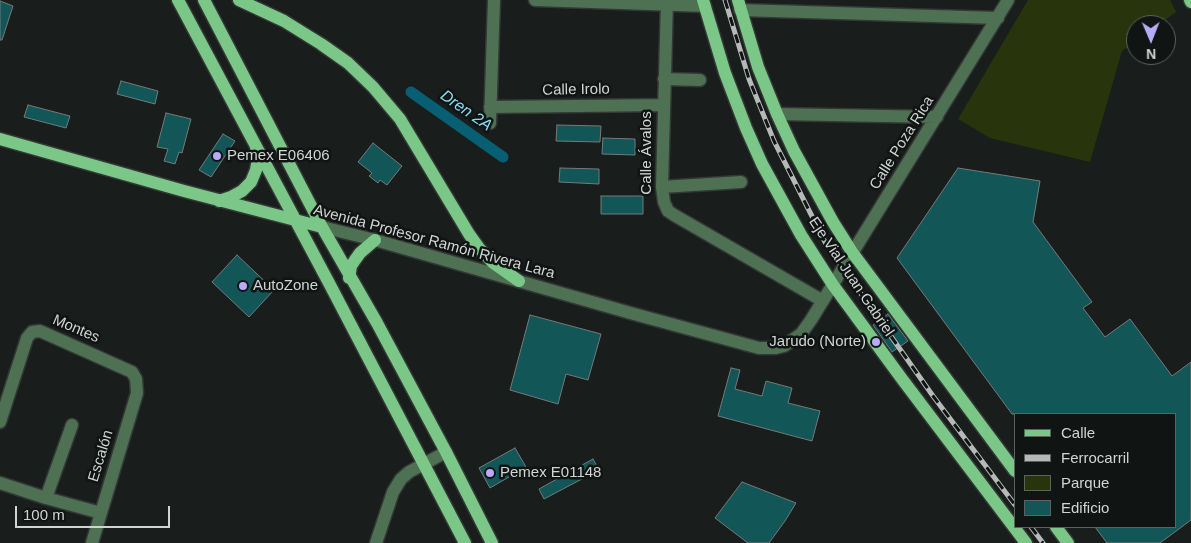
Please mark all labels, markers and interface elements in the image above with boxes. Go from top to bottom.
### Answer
north arrow [1126,15,1176,65]
text: N [1146,46,1156,62]
street label: Calle Irolo [542,80,610,100]
water label: Dren 2A [436,86,496,136]
street label: Calle Poza Rica [866,93,938,193]
street label: Calle Ávalos [638,111,656,195]
place label: Pemex E06406 [227,147,330,165]
marker: Pemex E06406 [211,150,223,162]
street label: Avenida Profesor Ramón Rivera Lara [311,201,557,283]
street label: Eje Vial Juan Gabriel [804,214,898,340]
place label: AutoZone [253,277,318,295]
marker: AutoZone [237,280,249,292]
street label: Montes [50,311,102,347]
place label: Jarudo (Norte) [769,333,866,351]
marker: Jarudo (Norte) [870,336,882,348]
legend [1014,413,1176,528]
text: Calle [1061,424,1095,441]
street label: Escalón [85,428,117,484]
text: Ferrocarril [1061,449,1129,466]
place label: Pemex E01148 [500,464,601,482]
marker: Pemex E01148 [484,467,496,479]
text: Parque [1061,474,1109,491]
scale bar [18,496,172,528]
text: Edificio [1061,499,1109,516]
text: 100 m [23,506,65,523]

